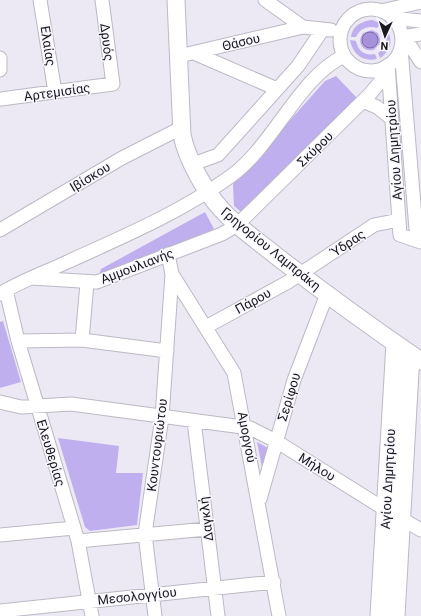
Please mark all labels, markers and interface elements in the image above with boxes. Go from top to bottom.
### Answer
north arrow [365,16,405,56]
street label: Δρυός [97,22,117,62]
street label: Ελαίας [37,25,59,67]
street label: Θάσου [221,30,261,54]
text: N [380,39,389,52]
street label: Αρτεμισίας [23,80,91,104]
street label: Αγίου Δημητρίου [383,99,405,201]
street label: Σκύρου [294,128,336,170]
street label: Ιβίσκου [67,159,113,195]
street label: Γρηγορίου Λαμπράκη [218,204,324,294]
street label: Ύδρας [327,226,368,260]
street label: Αμμουλιανής [98,245,176,287]
street label: Πάρου [233,285,273,317]
street label: Σερίφου [275,371,303,423]
street label: Κουντουριώτου [144,398,170,492]
street label: Αμοργού [235,410,259,464]
street label: Ελευθερίας [34,418,68,488]
street label: Αγίου Δημητρίου [378,428,398,530]
street label: Μήλου [296,450,338,484]
street label: Δαγκλή [196,496,216,542]
street label: Μεσολογγίου [97,584,177,608]

